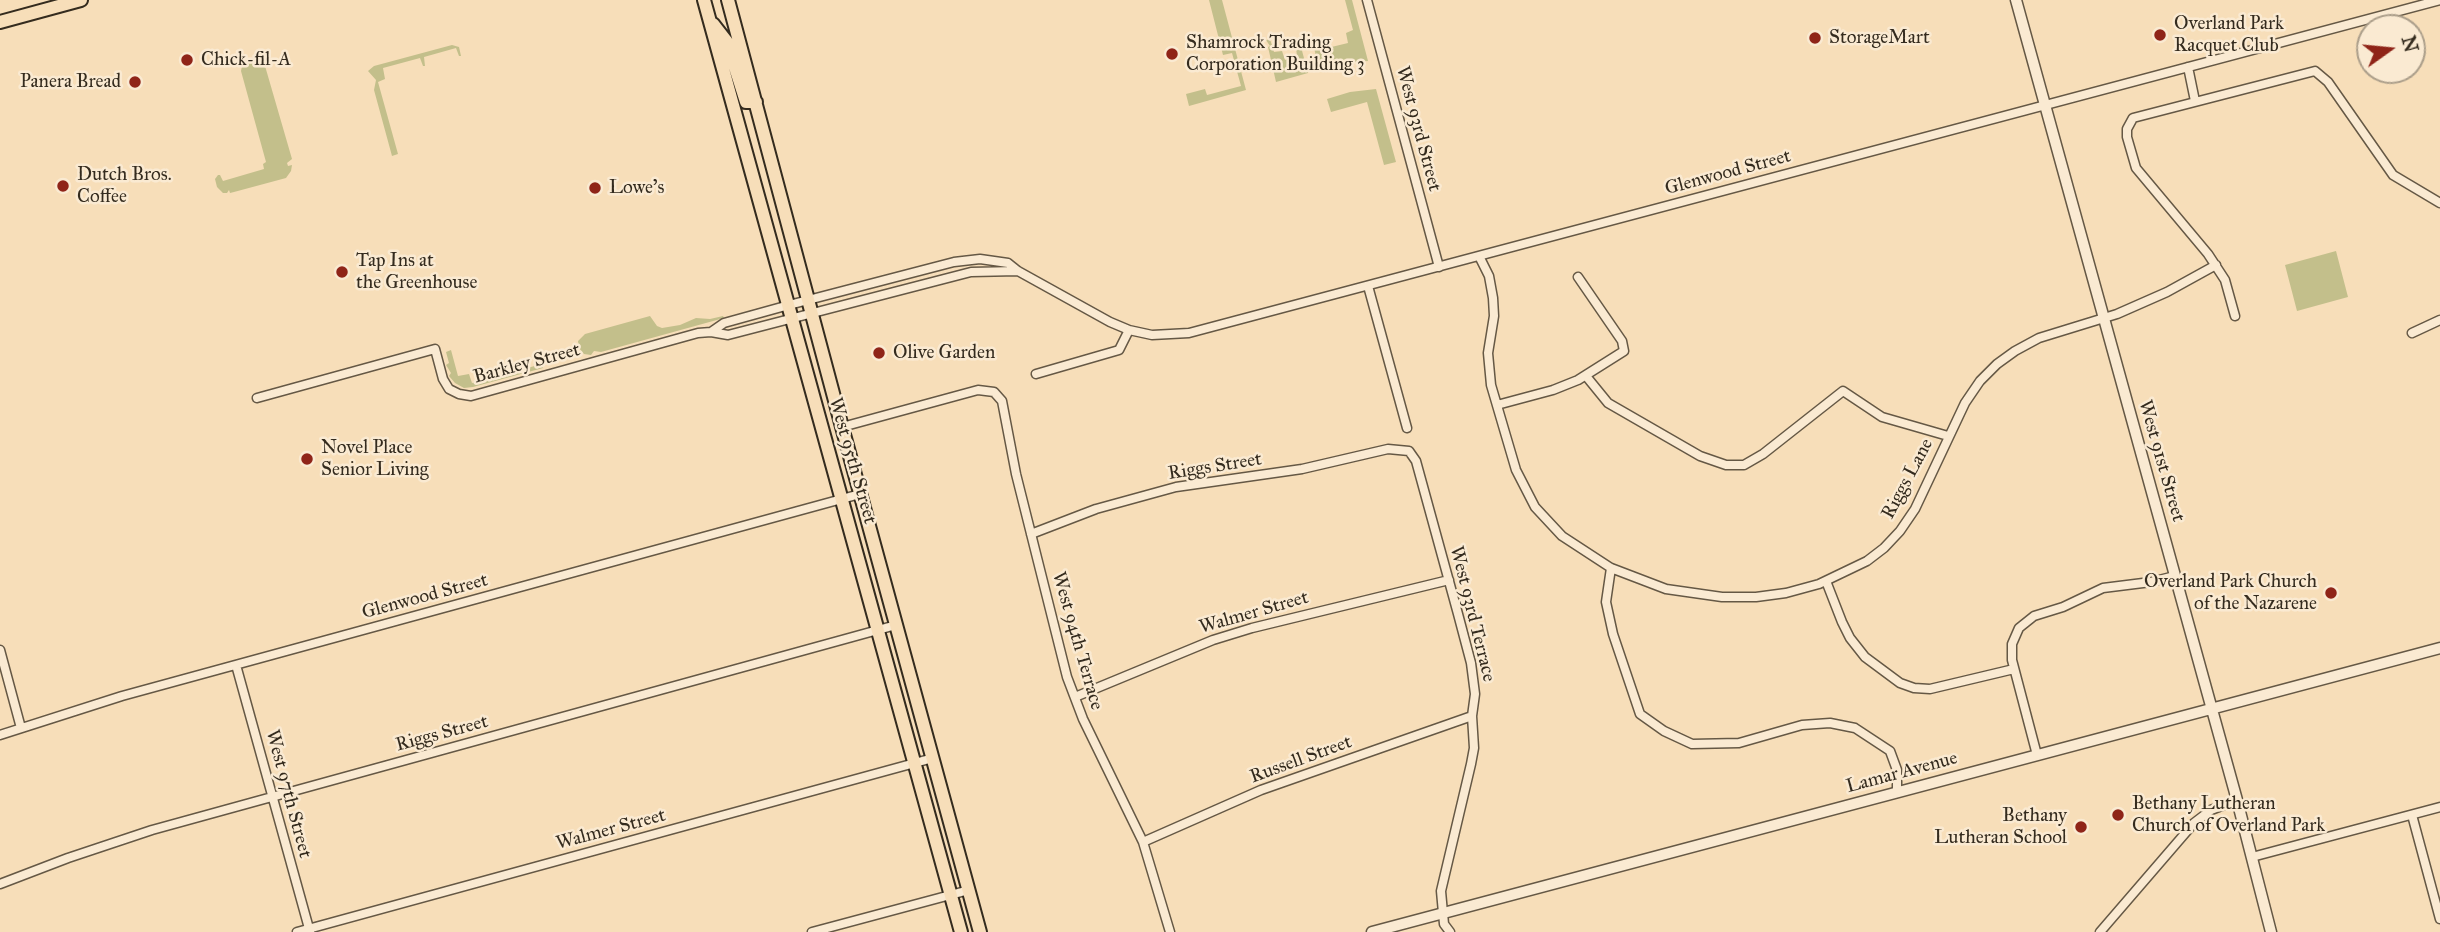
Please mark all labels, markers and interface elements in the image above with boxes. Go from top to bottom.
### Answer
place label: Overland Park Racquet Club [2174,13,2284,57]
north arrow [2356,14,2426,84]
place label: StorageMart [1829,27,1930,49]
marker: Overland Park Racquet Club [2152,27,2168,43]
marker: StorageMart [1807,30,1823,46]
place label: Shamrock Trading Corporation Building 3 [1186,32,1365,76]
text: N [2397,33,2423,55]
marker: Shamrock Trading Corporation Building 3 [1164,46,1180,62]
place label: Chick-fil-A [201,49,291,71]
marker: Chick-fil-A [179,52,195,68]
street label: West 93rd Street [1390,64,1446,194]
place label: Panera Bread [20,71,121,93]
marker: Panera Bread [127,74,143,90]
street label: Glenwood Street [1662,145,1794,201]
place label: Dutch Bros. Coffee [77,164,172,208]
place label: Lowe's [609,177,664,199]
marker: Dutch Bros. Coffee [55,178,71,194]
marker: Lowe's [587,180,603,196]
place label: Tap Ins at the Greenhouse [356,250,477,294]
marker: Tap Ins at the Greenhouse [334,264,350,280]
street label: Barkley Street [471,339,583,389]
place label: Olive Garden [893,342,995,364]
marker: Olive Garden [871,345,887,361]
street label: West 95th Street [823,395,881,527]
street label: West 91st Street [2133,398,2189,524]
street label: Riggs Lane [1877,435,1939,523]
place label: Novel Place Senior Living [321,437,429,481]
street label: Riggs Street [1167,448,1263,486]
marker: Novel Place Senior Living [299,451,315,467]
street label: West 93rd Terrace [1444,544,1500,684]
street label: Glenwood Street [359,569,491,625]
street label: West 94th Terrace [1046,569,1108,713]
place label: Overland Park Church of the Nazarene [2144,571,2317,615]
marker: Overland Park Church of the Nazarene [2323,585,2339,601]
street label: Walmer Street [1197,587,1311,639]
street label: Riggs Street [393,711,491,757]
street label: West 97th Street [260,727,316,861]
street label: Russell Street [1247,731,1355,789]
street label: Lamar Avenue [1844,747,1960,799]
place label: Bethany Lutheran Church of Overland Park [2132,793,2325,837]
street label: Walmer Street [554,804,668,856]
place label: Bethany Lutheran School [1934,805,2067,849]
marker: Bethany Lutheran Church of Overland Park [2110,807,2126,823]
marker: Bethany Lutheran School [2073,819,2089,835]

